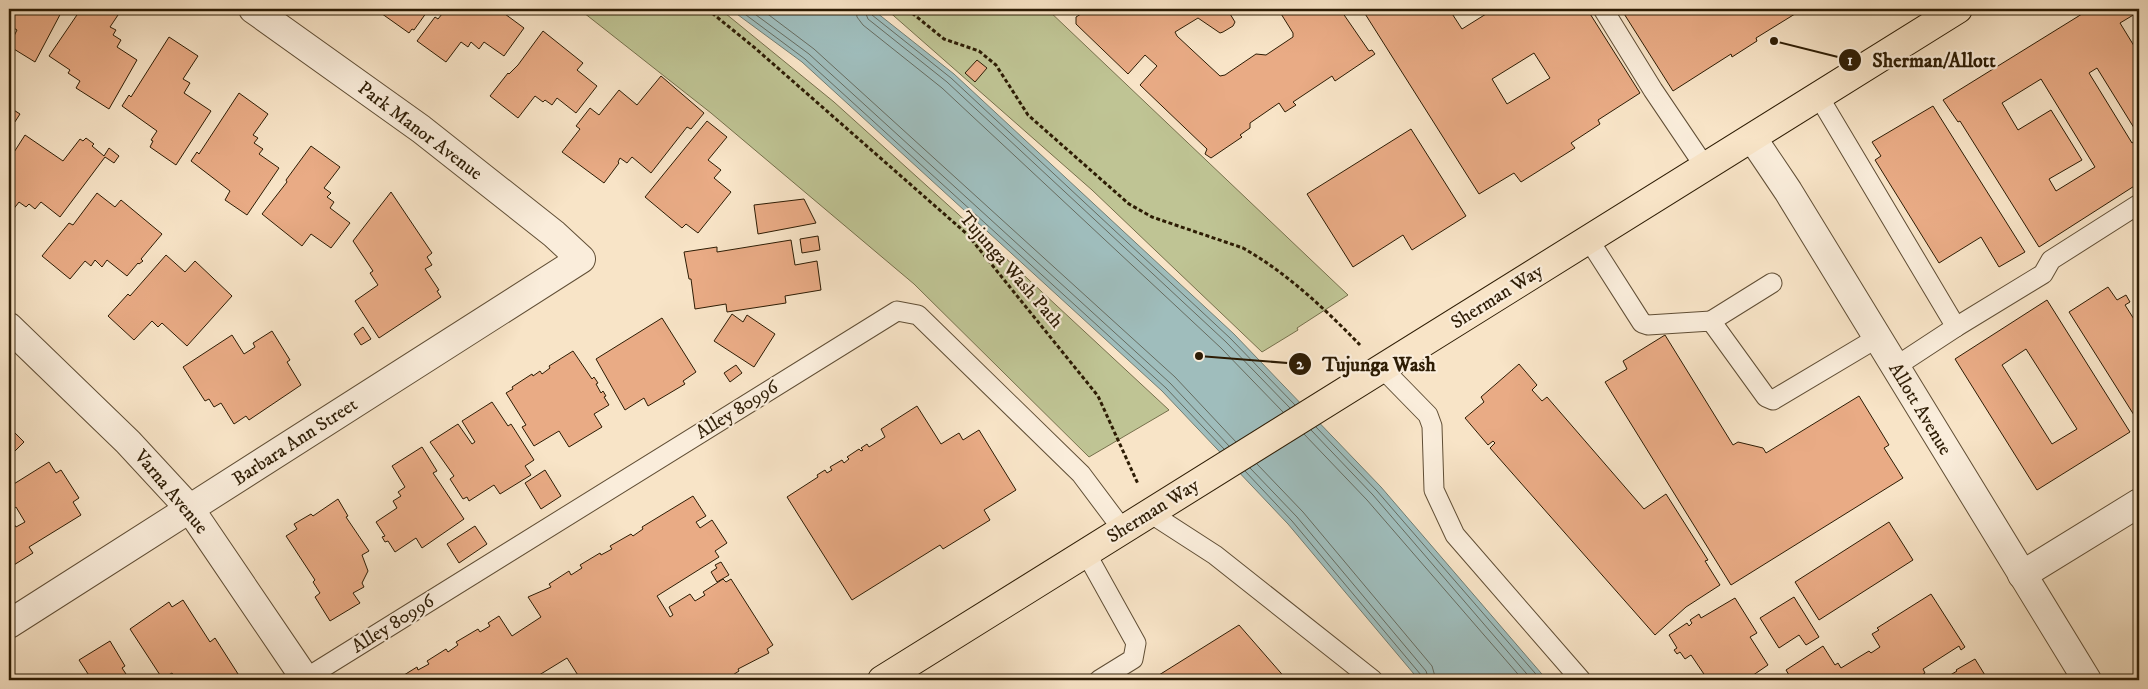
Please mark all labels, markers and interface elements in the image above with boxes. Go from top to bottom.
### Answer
callout: Sherman/Allott [1837,42,2006,77]
text: Sherman/Allott [1872,49,1996,74]
text: 1 [1847,51,1853,70]
street label: Park Manor Avenue [353,77,487,185]
street label: Tujunga Wash Path [954,207,1068,333]
street label: Sherman Way [1447,259,1548,334]
callout: Tujunga Wash [1287,347,1446,382]
text: Tujunga Wash [1321,353,1436,378]
text: 2 [1296,355,1304,374]
street label: Allott Avenue [1883,359,1957,459]
street label: Alley 80996 [691,375,783,444]
street label: Barbara Ann Street [228,393,362,491]
street label: Varna Avenue [128,444,213,539]
street label: Sherman Way [1103,473,1204,548]
street label: Alley 80996 [347,589,439,658]

